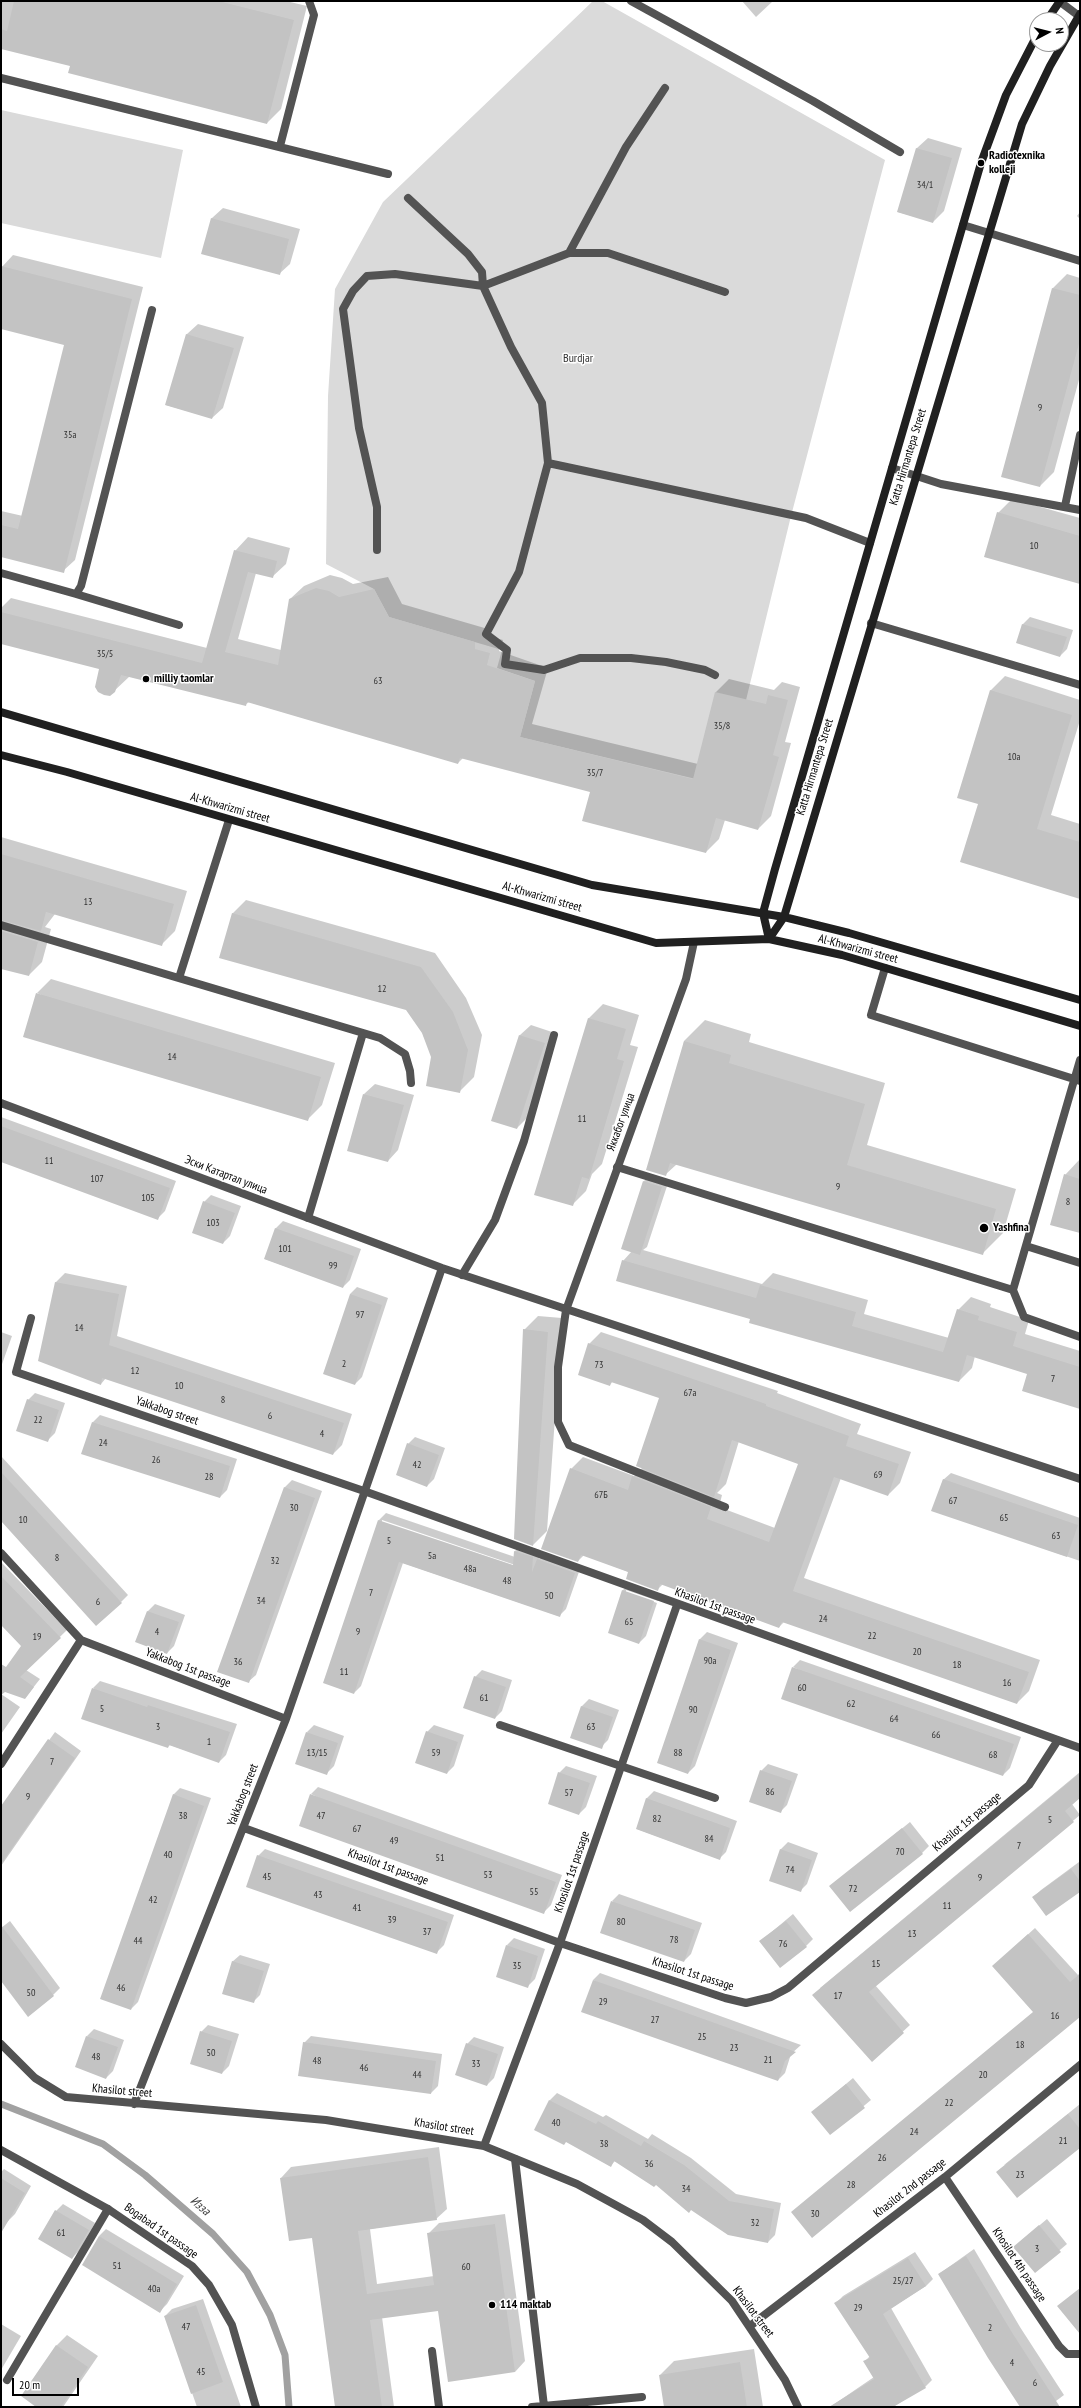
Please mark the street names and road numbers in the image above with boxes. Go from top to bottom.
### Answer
street label: Katta Hirmаntepa Street [886,407,930,507]
street label: Katta Hirmаntepa Street [793,717,837,817]
street label: Al-Khwarizmi street [189,790,271,826]
street label: Al-Khwarizmi street [501,879,583,915]
street label: Al-Khwarizmi street [817,931,899,967]
street label: Яккабог улица [604,1091,638,1153]
street label: Эски Катартал улица [183,1153,269,1197]
street label: Yakkabog street [134,1394,200,1428]
street label: Khasilot 1st passage [673,1585,757,1627]
street label: Yakkabog 1st passage [143,1645,233,1691]
street label: Yakkabog street [225,1762,261,1828]
street label: Khasilot 1st passage [930,1789,1004,1855]
street label: Khosilot 1st passage [551,1829,593,1915]
street label: Khasilot 1st passage [346,1846,430,1888]
street label: Khasilot 1st passage [650,1954,736,1994]
street label: Khasilot street [91,2081,153,2101]
street label: Khasilot street [413,2115,475,2139]
street label: Khasilot 2nd passage [871,2155,949,2221]
street label: Bogabad 1st passage [121,2200,201,2262]
street label: Khosilot 4th passage [989,2225,1049,2305]
street label: Khasilot street [729,2284,777,2340]

